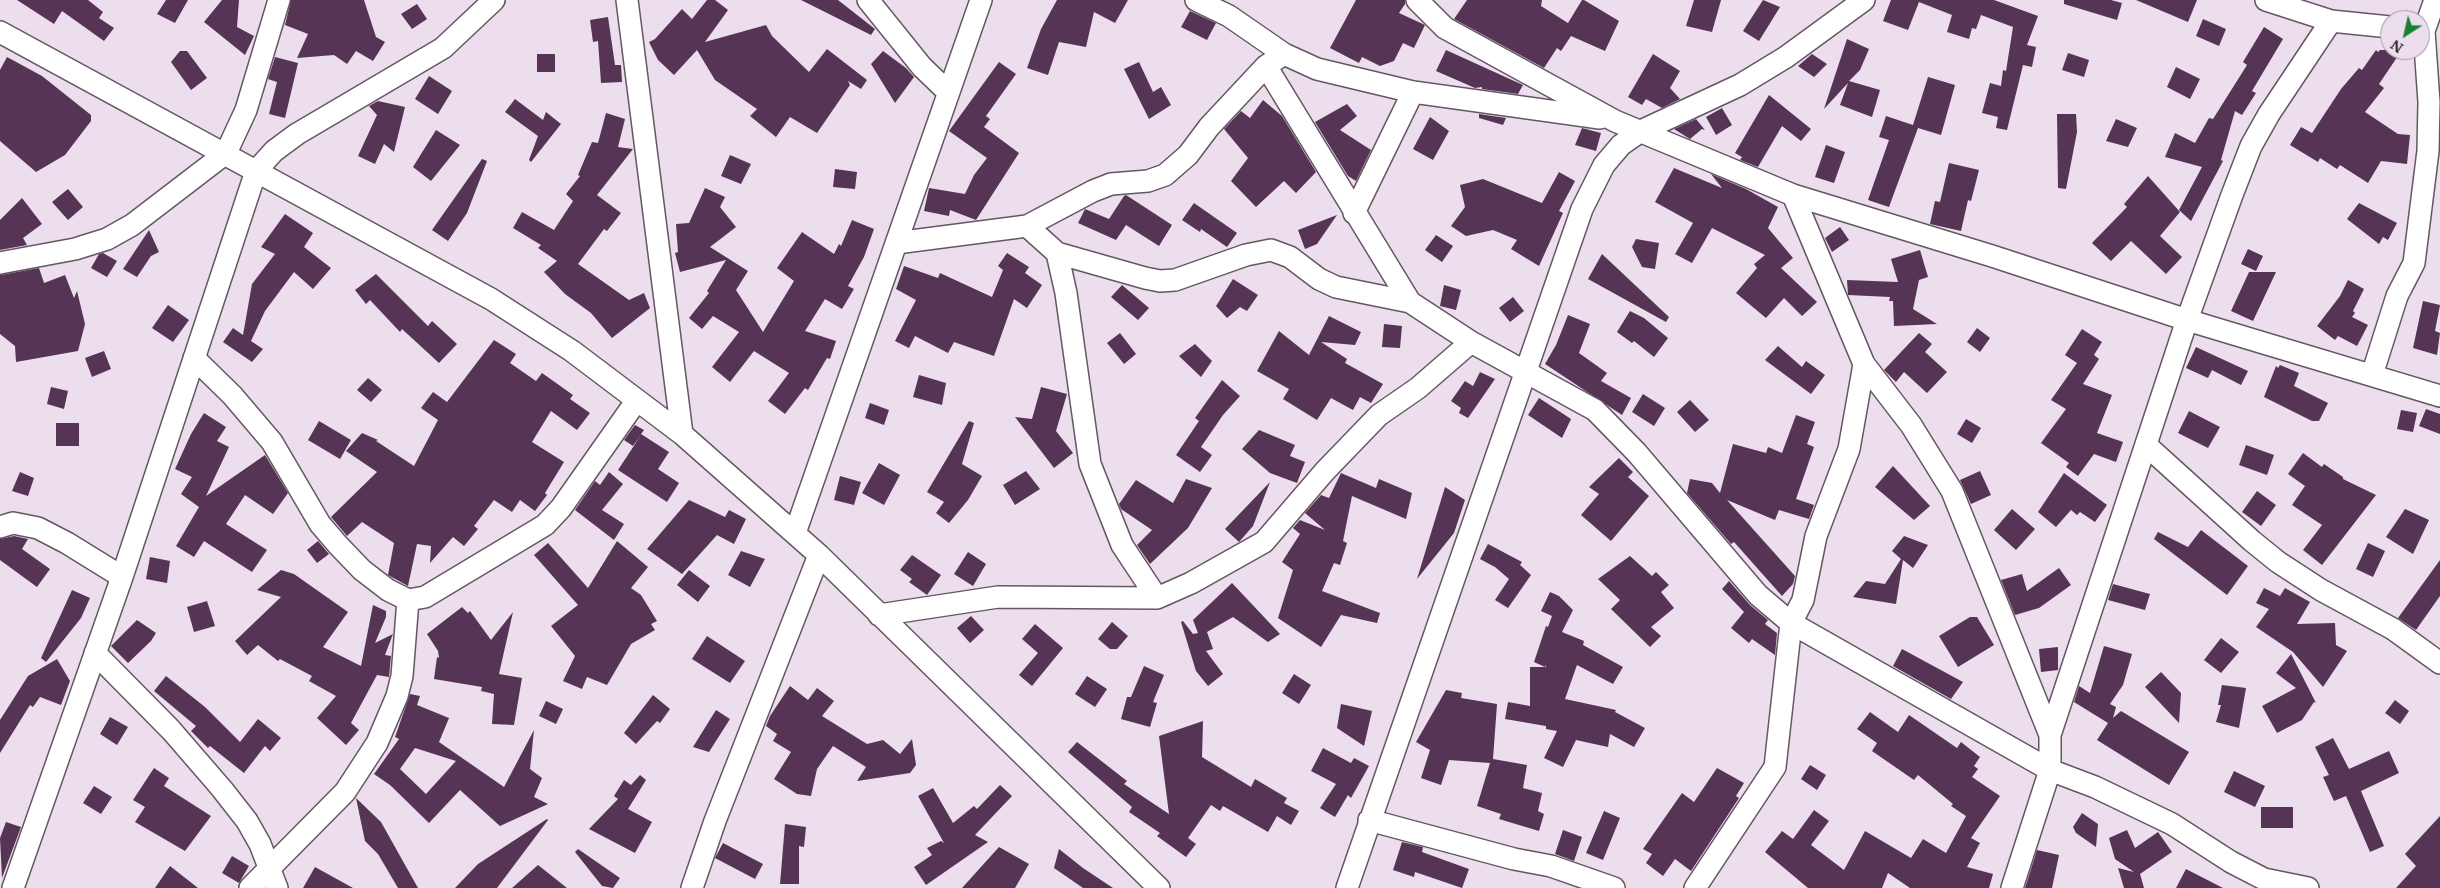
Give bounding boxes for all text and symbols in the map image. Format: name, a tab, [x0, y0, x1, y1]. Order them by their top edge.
north arrow	[2380, 10, 2430, 60]
text: N	[2387, 36, 2407, 57]

